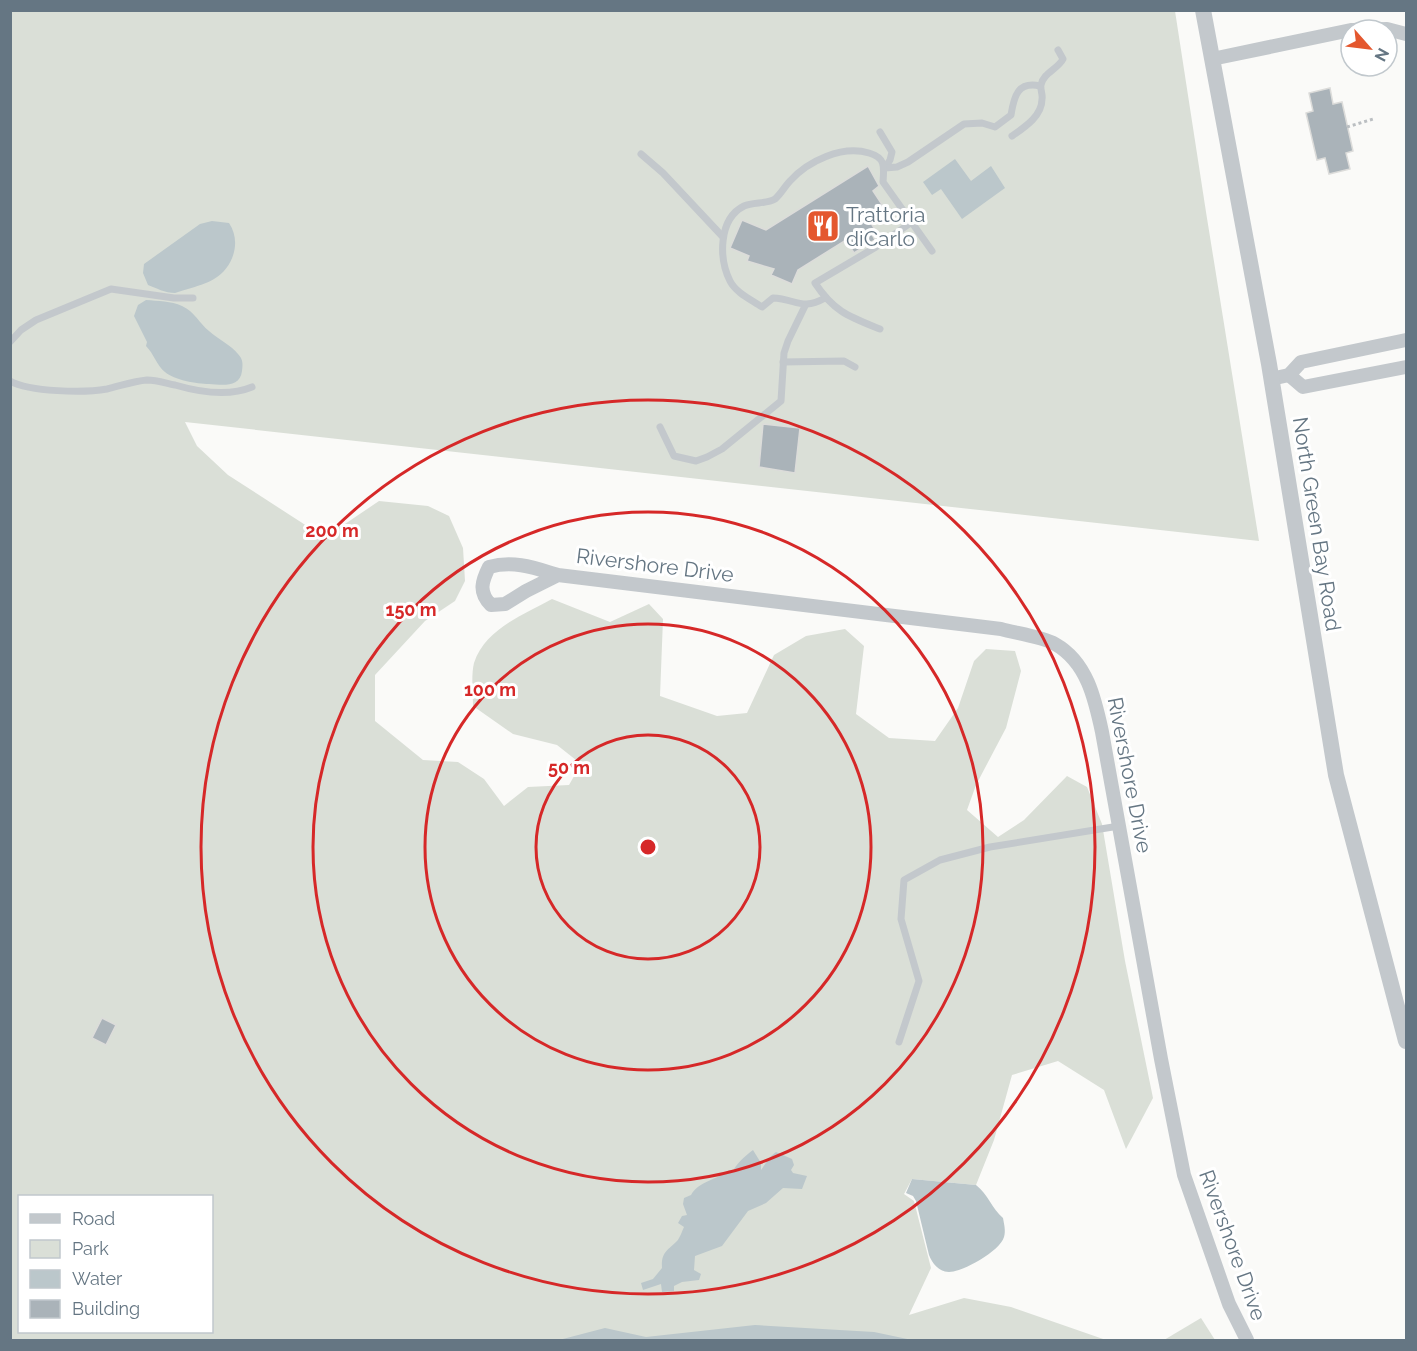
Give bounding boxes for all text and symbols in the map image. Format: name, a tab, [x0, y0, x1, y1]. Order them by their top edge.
north arrow	[1339, 18, 1399, 78]
text: N	[1371, 45, 1393, 65]
place label: Trattoria diCarlo	[846, 202, 925, 251]
restaurant icon: Trattoria diCarlo	[805, 208, 841, 244]
street label: North Green Bay Road	[1288, 415, 1346, 633]
text: 200 m	[305, 520, 359, 541]
street label: Rivershore Drive	[575, 543, 735, 587]
text: 150 m	[386, 599, 437, 620]
text: 100 m	[464, 679, 516, 700]
street label: Rivershore Drive	[1103, 695, 1157, 855]
text: 50 m	[548, 757, 590, 778]
centre of rings	[638, 837, 658, 857]
street label: Rivershore Drive	[1194, 1166, 1272, 1324]
legend	[18, 1195, 213, 1333]
text: Road	[72, 1208, 115, 1229]
text: Park	[72, 1238, 109, 1259]
text: Water	[72, 1268, 123, 1289]
text: Building	[72, 1298, 140, 1319]

